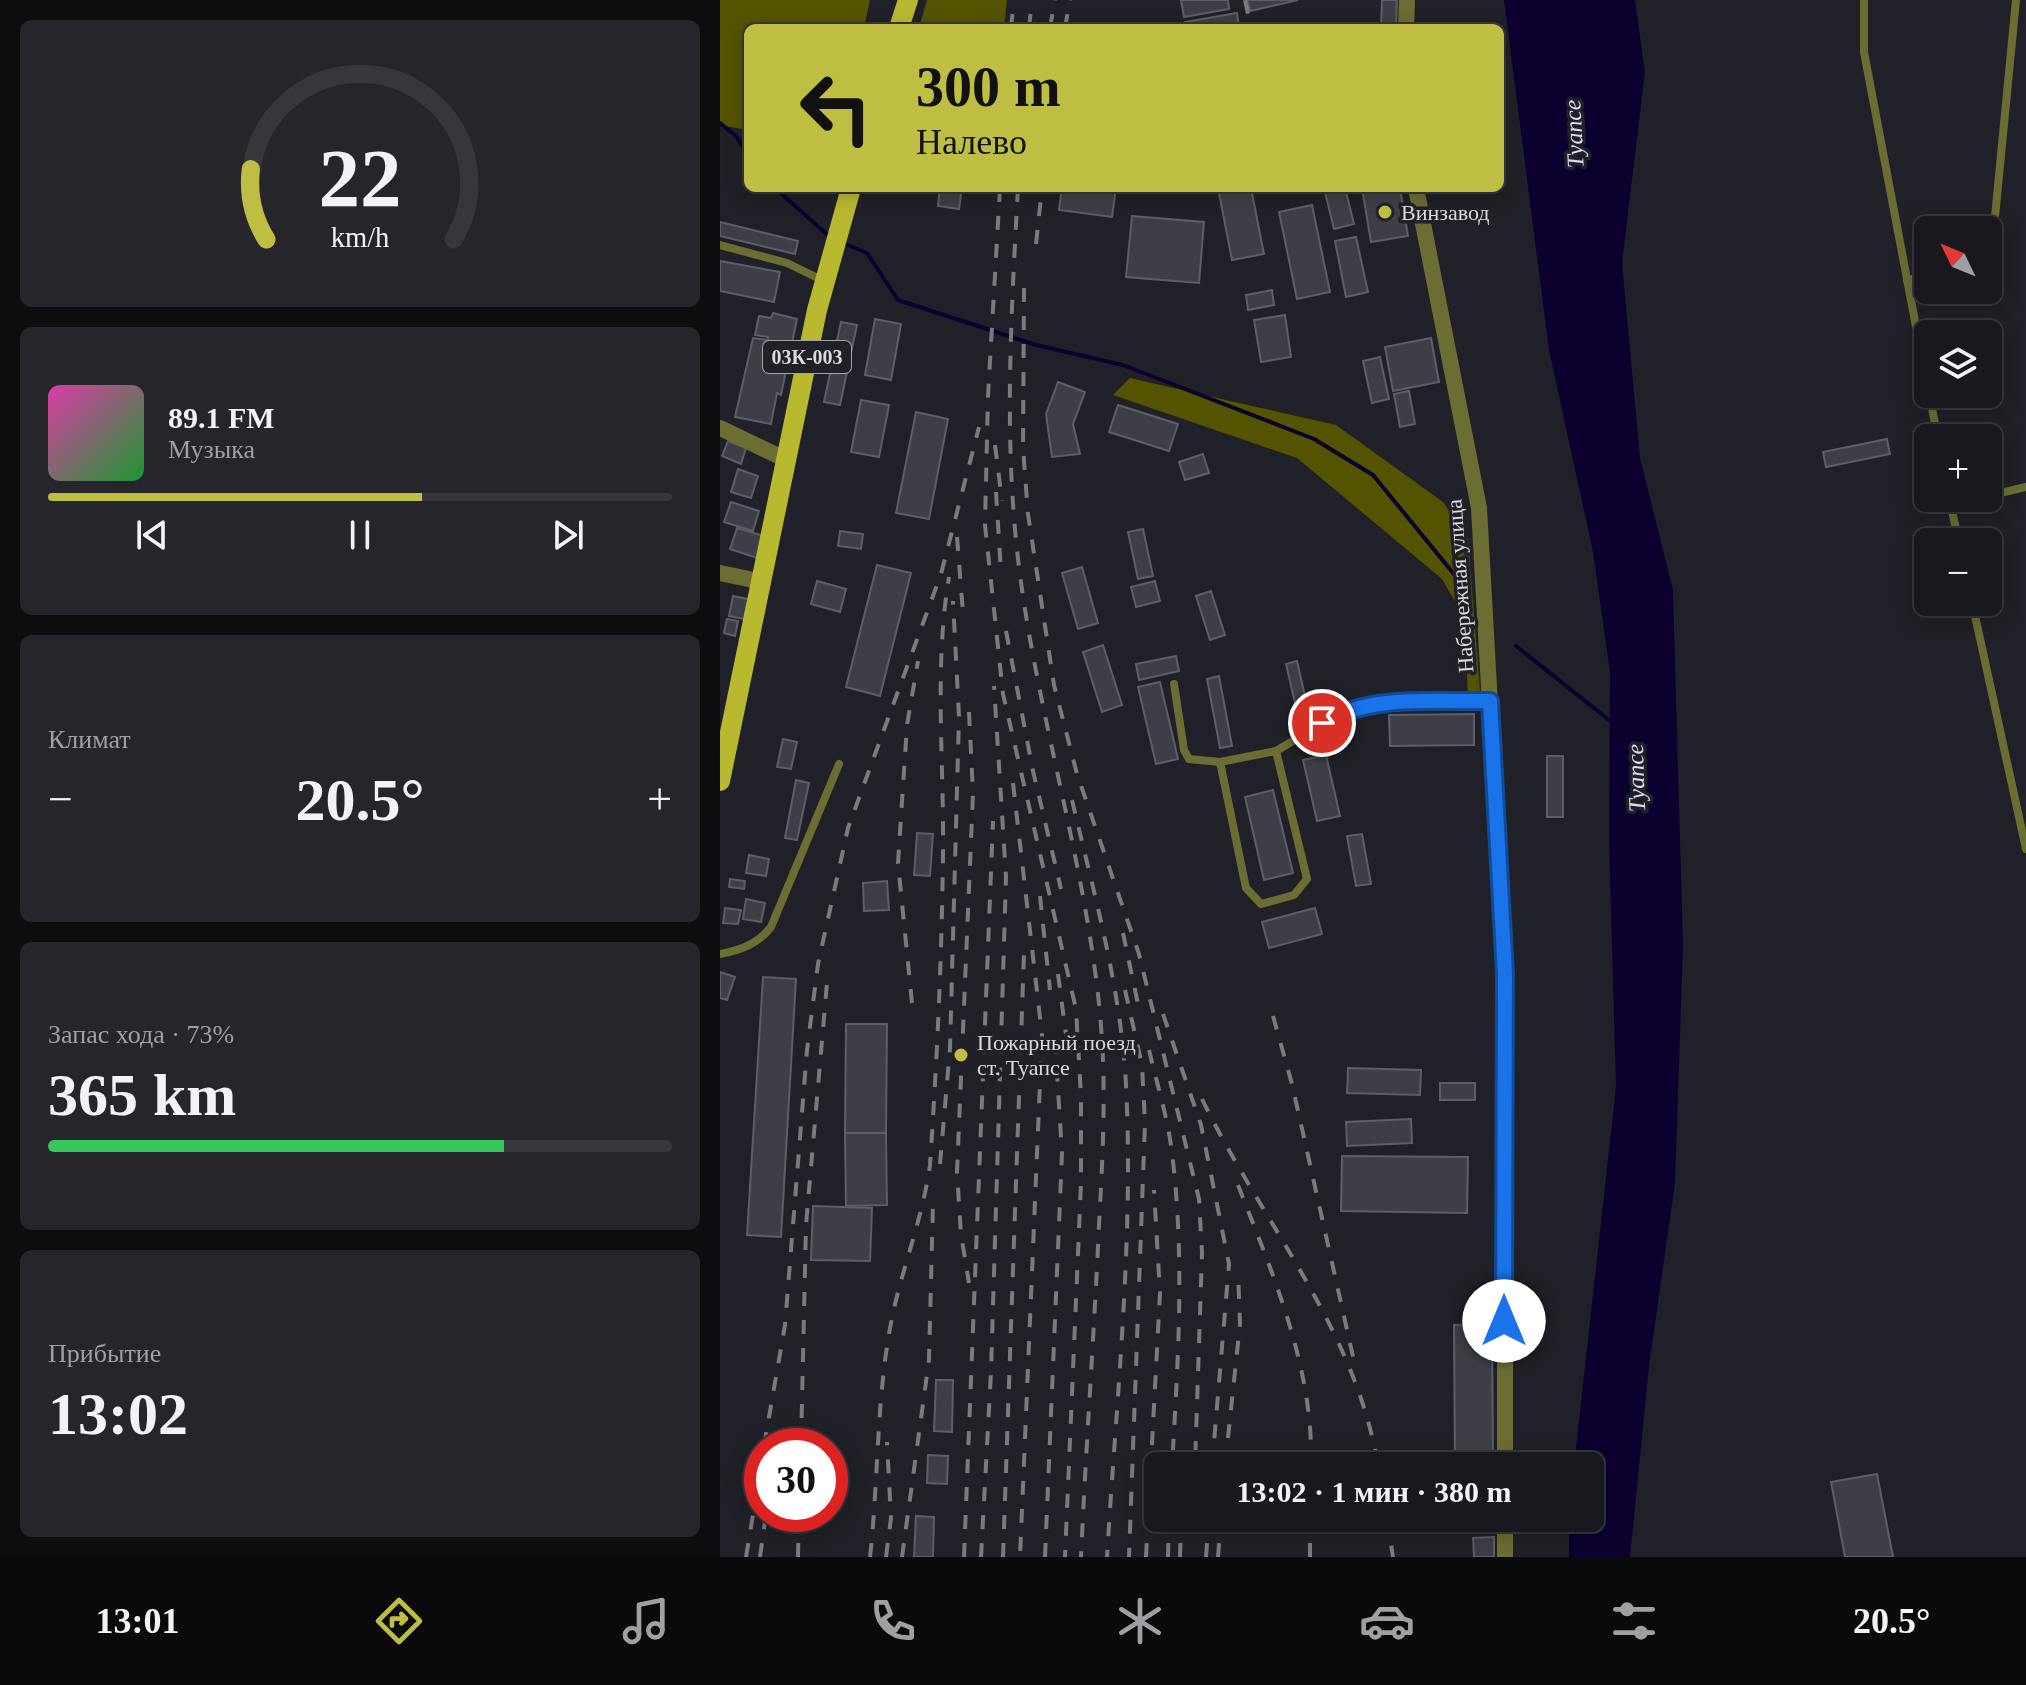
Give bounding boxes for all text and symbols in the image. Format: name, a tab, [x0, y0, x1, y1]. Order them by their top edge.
icon: left	[784, 56, 888, 160]
text: 300 m	[916, 56, 1061, 118]
water label: Туапсе	[1559, 99, 1589, 169]
text: Налево	[916, 122, 1027, 162]
text: 22	[318, 131, 402, 223]
place label: Винзавод	[1401, 200, 1489, 225]
marker: Винзавод	[1376, 203, 1394, 221]
north arrow	[1914, 216, 2002, 304]
map controls	[1914, 216, 2002, 616]
text: km/h	[331, 222, 389, 253]
button: layers	[1914, 320, 2002, 408]
road number: 03К-003	[763, 341, 851, 373]
text: 89.1 FM	[168, 401, 275, 434]
button: +	[1914, 424, 2002, 512]
text: Музыка	[168, 435, 255, 464]
street label: Набережная улица	[1441, 498, 1479, 674]
icon: previous	[130, 513, 174, 557]
icon: pause	[338, 513, 382, 557]
icon: next	[546, 513, 590, 557]
button: −	[1914, 528, 2002, 616]
pin	[1288, 689, 1356, 757]
icon: arrive	[1300, 701, 1344, 745]
text: Климат	[48, 725, 131, 754]
water label: Туапсе	[1622, 743, 1650, 813]
text: 20.5°	[296, 767, 425, 833]
text: −	[48, 775, 73, 824]
text: +	[647, 775, 672, 824]
text: Запас хода · 73%	[48, 1020, 234, 1049]
place label: Пожарный поезд ст. Туапсе	[977, 1030, 1136, 1080]
marker: Пожарный поезд ст. Туапсе	[952, 1046, 970, 1064]
text: 365 km	[48, 1062, 236, 1128]
position arrow	[1462, 1279, 1546, 1363]
text: Прибытие	[48, 1339, 161, 1368]
text: 13:02	[48, 1381, 188, 1447]
speed limit sign: 30	[744, 1428, 848, 1532]
text: 13:02 · 1 мин · 380 m	[1237, 1475, 1512, 1508]
icon: directions	[371, 1593, 427, 1649]
icon: music	[618, 1593, 674, 1649]
icon: phone	[865, 1593, 921, 1649]
icon: climate	[1112, 1593, 1168, 1649]
icon: car	[1359, 1593, 1415, 1649]
icon: filters	[1606, 1593, 1662, 1649]
text: 13:01	[96, 1601, 180, 1641]
text: 20.5°	[1853, 1601, 1930, 1641]

